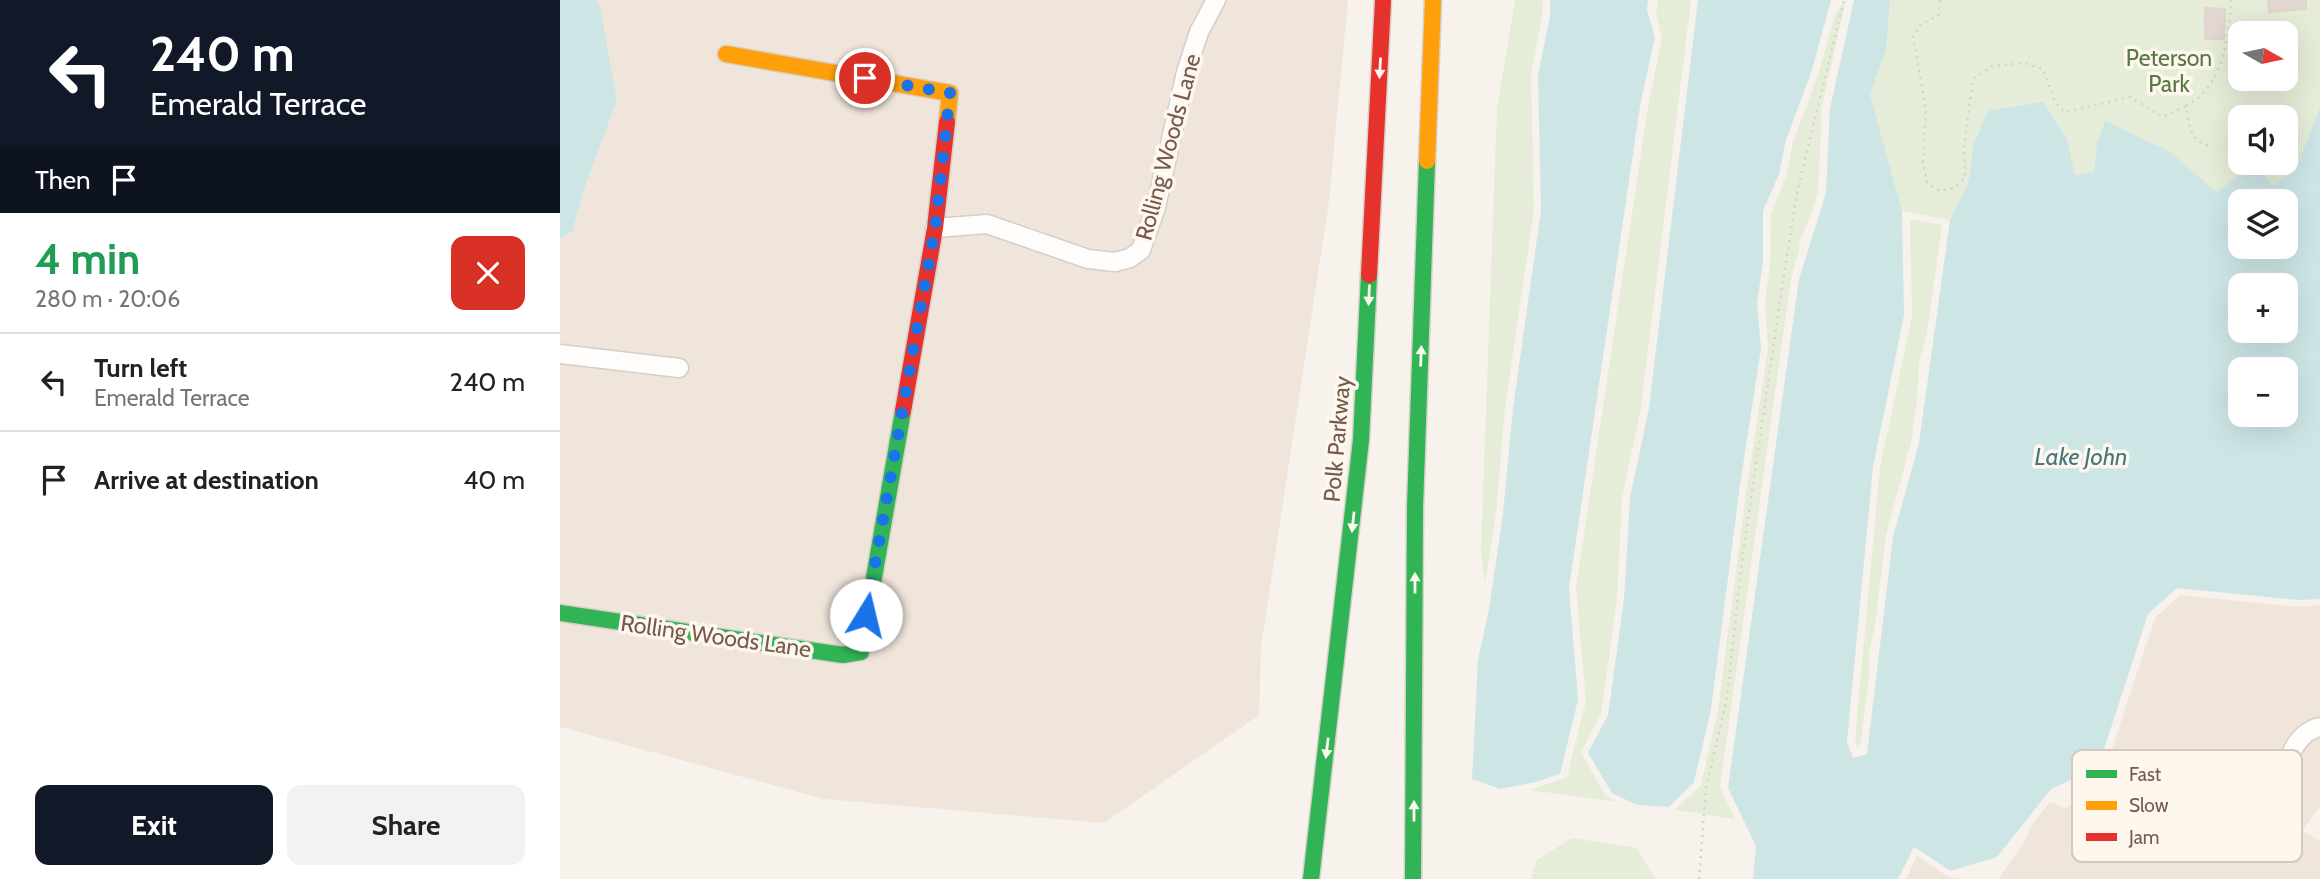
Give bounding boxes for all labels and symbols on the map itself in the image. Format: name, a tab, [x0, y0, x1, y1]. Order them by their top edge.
north arrow	[2228, 21, 2298, 91]
park label: Peterson Park	[2126, 44, 2212, 98]
pin	[835, 48, 895, 108]
street label: Rolling Woods Lane	[1130, 50, 1206, 243]
one-way arrow	[1374, 57, 1385, 79]
one-way arrow	[1363, 285, 1374, 307]
one-way arrow	[1415, 345, 1426, 367]
street label: Polk Parkway	[1318, 374, 1356, 503]
water label: Lake John	[2035, 442, 2127, 471]
one-way arrow	[1347, 511, 1358, 533]
one-way arrow	[1409, 572, 1421, 594]
position arrow	[829, 578, 903, 652]
street label: Rolling Woods Lane	[619, 609, 813, 663]
one-way arrow	[1321, 737, 1332, 759]
legend	[2072, 750, 2302, 862]
text: Fast	[2129, 763, 2162, 786]
text: Slow	[2129, 794, 2169, 817]
one-way arrow	[1408, 800, 1420, 822]
text: Jam	[2128, 826, 2159, 849]

